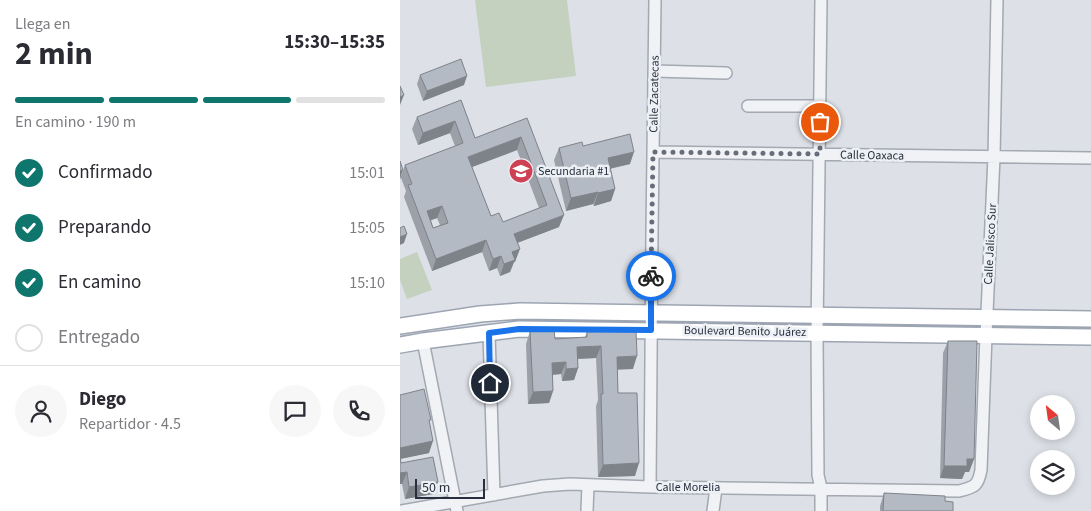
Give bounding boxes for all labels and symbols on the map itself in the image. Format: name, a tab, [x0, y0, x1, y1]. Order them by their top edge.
street label: Calle Zacatecas	[645, 55, 664, 133]
pin	[799, 101, 841, 143]
street label: Calle Oaxaca	[840, 146, 904, 165]
school or university icon: Secundaria #1	[508, 158, 534, 184]
place label: Secundaria #1	[538, 163, 609, 180]
street label: Calle Jalisco Sur	[980, 202, 1001, 285]
courier	[626, 251, 676, 301]
street label: Boulevard Benito Juárez	[684, 322, 806, 341]
pin	[469, 362, 511, 404]
north arrow	[1030, 395, 1075, 440]
scale bar	[415, 476, 485, 499]
street label: Calle Morelia	[656, 479, 720, 496]

